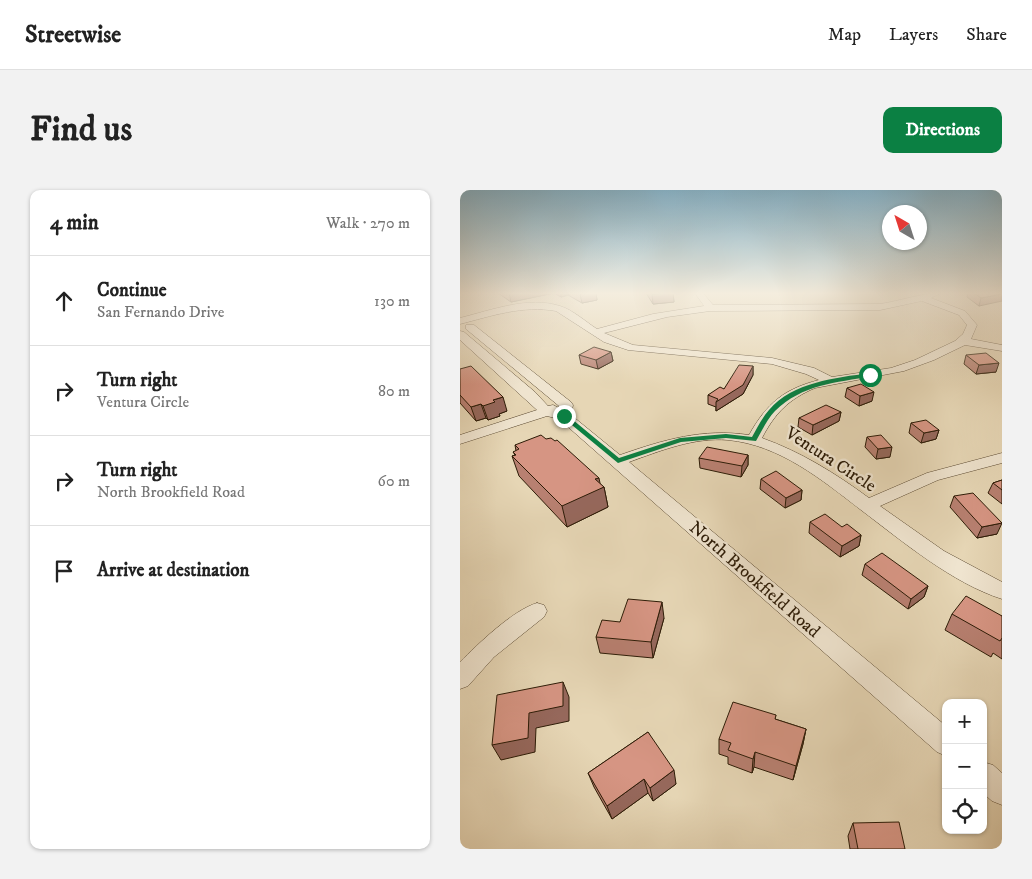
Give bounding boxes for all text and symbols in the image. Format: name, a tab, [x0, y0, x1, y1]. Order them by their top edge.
text: Streetwise	[25, 20, 121, 50]
text: Map	[828, 24, 861, 46]
text: Layers	[889, 24, 938, 46]
text: Share	[966, 24, 1007, 46]
button: Directions	[883, 107, 1002, 153]
text: Find us	[30, 108, 132, 152]
north arrow	[882, 205, 927, 250]
text: 4 min	[50, 210, 99, 236]
text: Walk · 270 m	[326, 213, 410, 233]
text: Continue	[97, 279, 167, 302]
icon: ahead	[50, 287, 78, 315]
text: 130 m	[374, 291, 410, 311]
text: San Fernando Drive	[97, 302, 224, 322]
route start	[859, 364, 882, 387]
text: Turn right	[97, 369, 177, 392]
icon: right	[50, 377, 78, 405]
text: 80 m	[378, 381, 410, 401]
text: Ventura Circle	[97, 392, 189, 412]
route end	[553, 405, 576, 428]
street label: Ventura Circle	[780, 422, 880, 497]
text: Turn right	[97, 459, 177, 482]
icon: right	[50, 467, 78, 495]
text: 60 m	[378, 471, 410, 491]
text: North Brookfield Road	[97, 482, 245, 502]
street label: North Brookfield Road	[684, 517, 824, 643]
icon: arrive	[50, 557, 78, 585]
text: Arrive at destination	[97, 559, 249, 582]
map controls	[942, 699, 987, 834]
button: +	[942, 699, 987, 744]
button: −	[942, 744, 987, 789]
button: locate	[942, 789, 987, 834]

